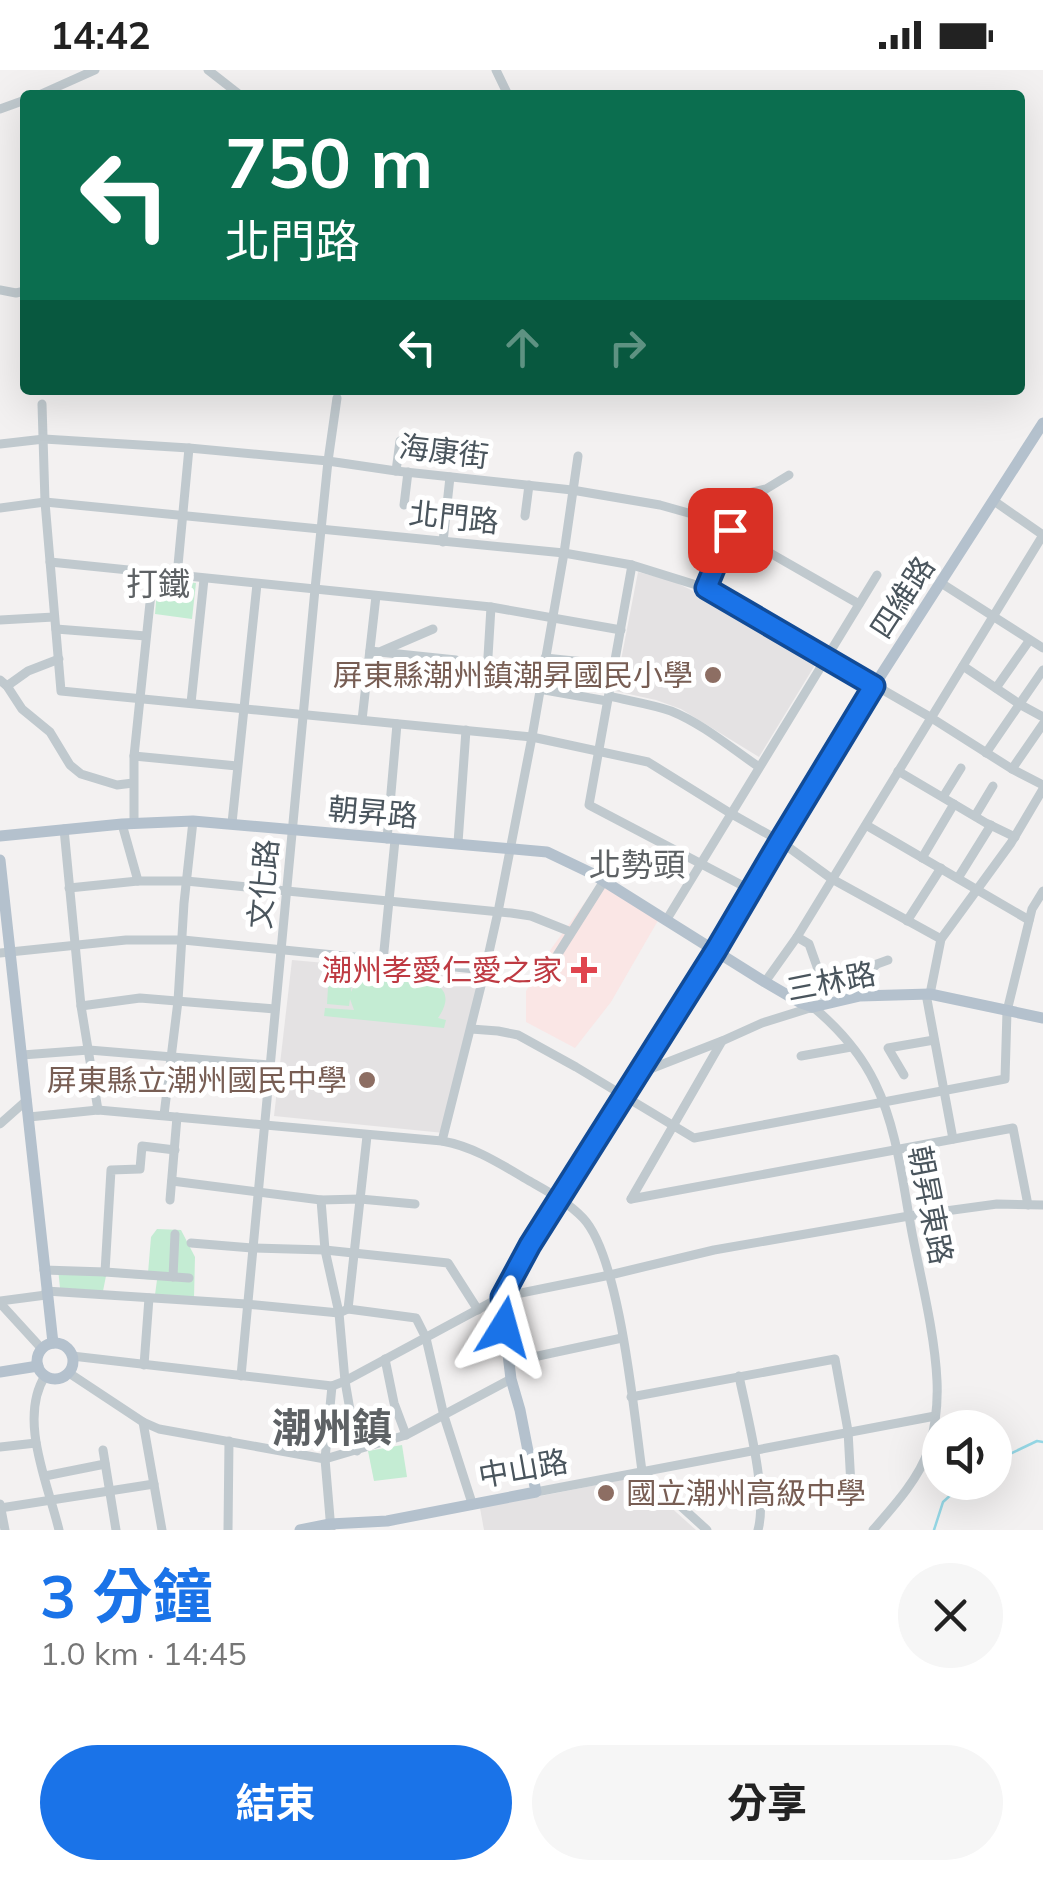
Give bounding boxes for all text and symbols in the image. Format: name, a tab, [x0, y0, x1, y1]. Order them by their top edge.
text: 14:42	[50, 11, 151, 59]
text: 750 m	[225, 118, 433, 206]
icon: left	[60, 130, 190, 260]
text: 北門路	[225, 212, 360, 268]
icon: left	[390, 320, 445, 375]
icon: ahead	[495, 320, 550, 375]
icon: right	[600, 320, 655, 375]
street label: 海康街	[397, 427, 491, 475]
pin	[688, 488, 773, 573]
street label: 北門路	[407, 493, 501, 541]
icon: arrive	[703, 503, 758, 558]
street label: 四維路	[862, 549, 942, 645]
district label: 打鐵	[126, 563, 190, 603]
place label: 屏東縣潮州鎮潮昇國民小學	[333, 656, 693, 694]
marker: 屏東縣潮州鎮潮昇國民小學	[702, 664, 724, 686]
street label: 朝昇路	[327, 789, 419, 835]
street label: 文化路	[240, 838, 286, 930]
district label: 北勢頭	[589, 844, 685, 884]
place label: 潮州孝愛仁愛之家	[322, 951, 562, 989]
street label: 三林路	[783, 954, 879, 1008]
marker: 潮州孝愛仁愛之家	[571, 957, 597, 983]
place label: 屏東縣立潮州國民中學	[47, 1061, 347, 1099]
marker: 屏東縣立潮州國民中學	[356, 1069, 378, 1091]
street label: 朝昇東路	[901, 1142, 961, 1268]
position arrow	[452, 1275, 556, 1379]
district label: 潮州鎮	[272, 1402, 392, 1452]
map controls	[922, 1410, 1012, 1500]
button: sound	[922, 1410, 1012, 1500]
street label: 中山路	[475, 1441, 571, 1495]
place label: 國立潮州高級中學	[626, 1474, 866, 1512]
marker: 國立潮州高級中學	[595, 1482, 617, 1504]
text: 3 分鐘	[40, 1558, 212, 1633]
button: close	[898, 1563, 1003, 1668]
text: 1.0 km · 14:45	[40, 1633, 247, 1673]
button: 結束	[40, 1745, 512, 1860]
button: 分享	[532, 1745, 1003, 1860]

